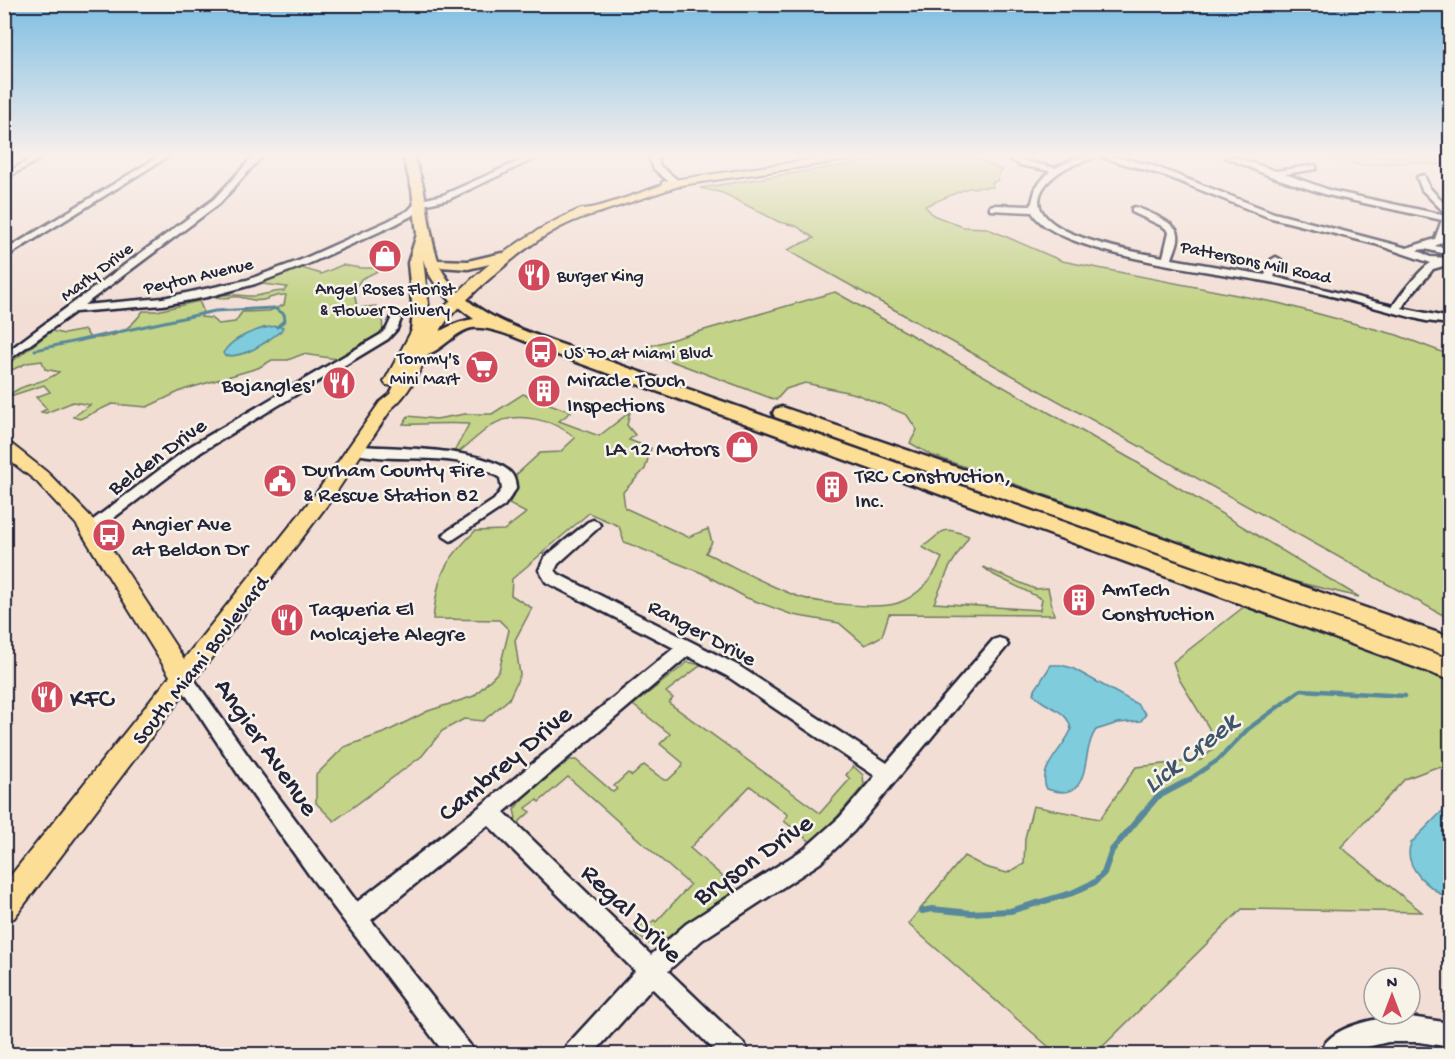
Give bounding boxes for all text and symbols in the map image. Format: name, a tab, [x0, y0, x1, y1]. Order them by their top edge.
street label: Pattersons Mill Road	[1177, 237, 1334, 290]
shop icon: Angel Roses Florist & Flower Delivery	[367, 238, 403, 274]
street label: Marly Drive	[57, 239, 138, 307]
street label: Peyton Avenue	[141, 254, 256, 300]
restaurant icon: Burger King	[516, 257, 552, 293]
place label: Burger King	[556, 267, 644, 288]
place label: Angel Roses Florist & Flower Delivery	[315, 280, 456, 322]
bus stop icon: US 70 at Miami Blvd	[523, 334, 559, 370]
place label: US 70 at Miami Blvd	[564, 344, 713, 365]
place label: Tommy's Mini Mart	[390, 349, 461, 391]
supermarket icon: Tommy's Mini Mart	[464, 349, 500, 385]
restaurant icon: Bojangles'	[321, 365, 357, 401]
place label: Miracle Touch Inspections	[567, 369, 686, 420]
building icon: Miracle Touch Inspections	[526, 373, 562, 409]
place label: Bojangles'	[221, 374, 316, 400]
street label: Belden Drive	[103, 413, 213, 503]
shop icon: LA 12 Motors	[724, 429, 760, 465]
place label: LA 12 Motors	[605, 438, 720, 464]
place label: Durham County Fire & Rescue Station 82	[301, 459, 485, 510]
public building icon: Durham County Fire & Rescue Station 82	[262, 463, 298, 499]
place label: TRC Construction, Inc.	[853, 465, 1011, 516]
building icon: TRC Construction, Inc.	[814, 469, 850, 505]
place label: Angier Ave at Beldon Dr	[132, 513, 250, 564]
bus stop icon: Angier Ave at Beldon Dr	[91, 517, 127, 553]
street label: South Miami Boulevard	[128, 570, 278, 751]
place label: AmTech Construction	[1102, 578, 1215, 629]
building icon: AmTech Construction	[1061, 582, 1097, 618]
street label: Ranger Drive	[642, 595, 760, 674]
place label: Taqueria El Molcajete Alegre	[308, 598, 466, 649]
restaurant icon: Taqueria El Molcajete Alegre	[269, 602, 305, 638]
street label: Angier Avenue	[205, 673, 325, 824]
restaurant icon: KFC	[29, 679, 65, 715]
place label: KFC	[70, 685, 116, 717]
street label: Cambrey Drive	[433, 699, 581, 830]
water label: Lick Creek	[1138, 706, 1248, 802]
street label: Bryson Drive	[687, 808, 821, 915]
street label: Regal Drive	[572, 858, 689, 972]
north arrow	[1362, 966, 1422, 1026]
text: N	[1387, 975, 1398, 994]

